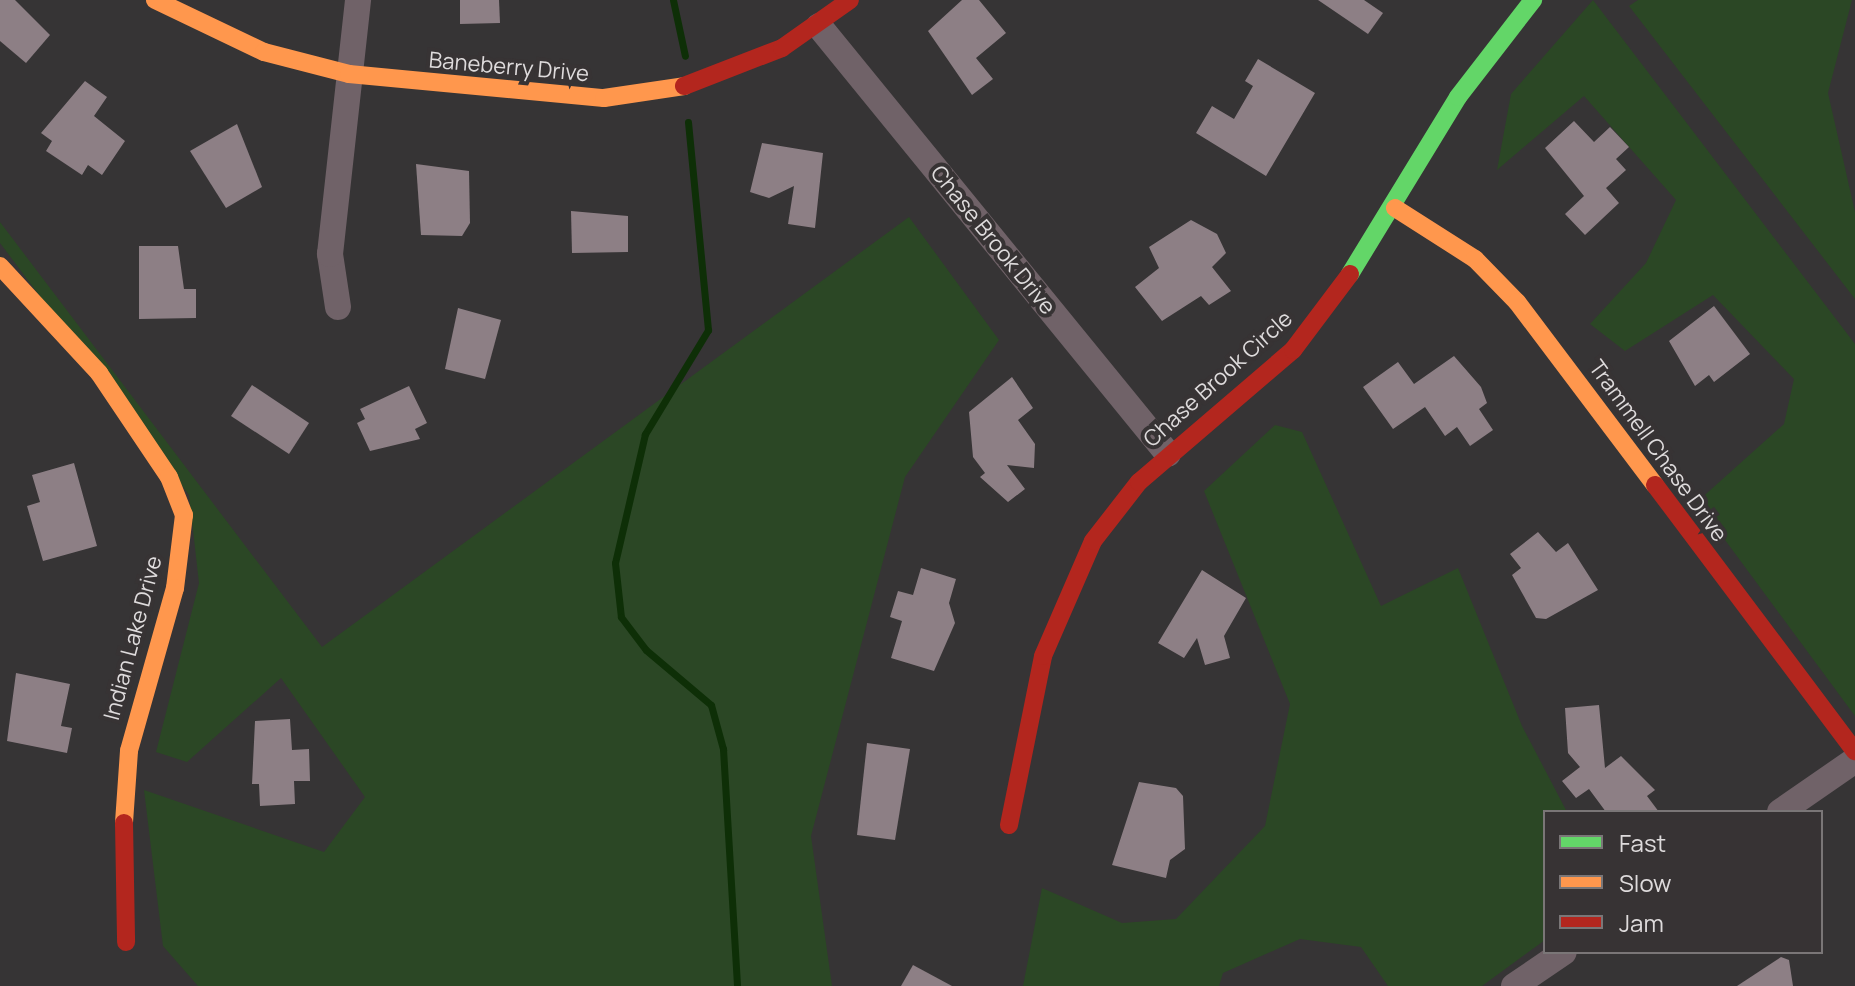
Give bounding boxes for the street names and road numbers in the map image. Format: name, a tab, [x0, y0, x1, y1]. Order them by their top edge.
street label: Baneberry Drive	[428, 47, 590, 87]
street label: Chase Brook Drive	[925, 160, 1061, 320]
street label: Chase Brook Circle	[1138, 305, 1298, 453]
street label: Trammell Chase Drive	[1583, 355, 1733, 547]
street label: Indian Lake Drive	[98, 553, 168, 723]

